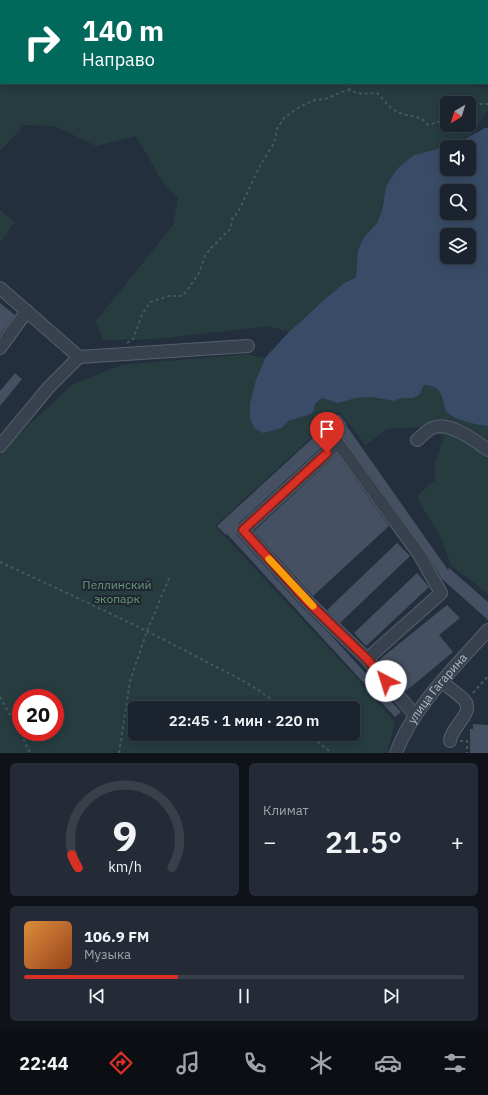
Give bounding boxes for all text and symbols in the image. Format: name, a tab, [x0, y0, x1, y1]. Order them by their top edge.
text: 140 m	[82, 12, 164, 49]
icon: right	[16, 16, 68, 68]
text: Направо	[82, 48, 155, 71]
north arrow	[440, 96, 476, 132]
map controls	[440, 96, 476, 264]
button: sound	[440, 140, 476, 176]
button: search	[440, 184, 476, 220]
button: layers	[440, 228, 476, 264]
pin	[310, 412, 344, 453]
icon: arrive	[316, 418, 338, 440]
park label: Пеллинский экопарк	[82, 577, 152, 606]
street label: улица Гагарина	[404, 650, 470, 726]
position arrow	[365, 660, 407, 702]
speed limit sign: 20	[12, 689, 64, 741]
text: 22:45 · 1 мин · 220 m	[169, 711, 319, 730]
text: Климат	[263, 802, 309, 819]
text: 9	[112, 807, 137, 861]
text: 21.5°	[325, 822, 402, 861]
text: −	[263, 827, 276, 856]
text: +	[451, 827, 464, 856]
text: km/h	[108, 856, 141, 875]
text: 106.9 FM	[84, 927, 149, 946]
text: Музыка	[84, 946, 131, 963]
icon: previous	[86, 985, 108, 1007]
icon: pause	[233, 985, 255, 1007]
icon: next	[380, 985, 402, 1007]
icon: directions	[107, 1049, 135, 1077]
icon: music	[174, 1049, 202, 1077]
icon: phone	[241, 1049, 269, 1077]
icon: climate	[307, 1049, 335, 1077]
icon: car	[374, 1049, 402, 1077]
icon: filters	[441, 1049, 469, 1077]
text: 22:44	[19, 1052, 68, 1075]

